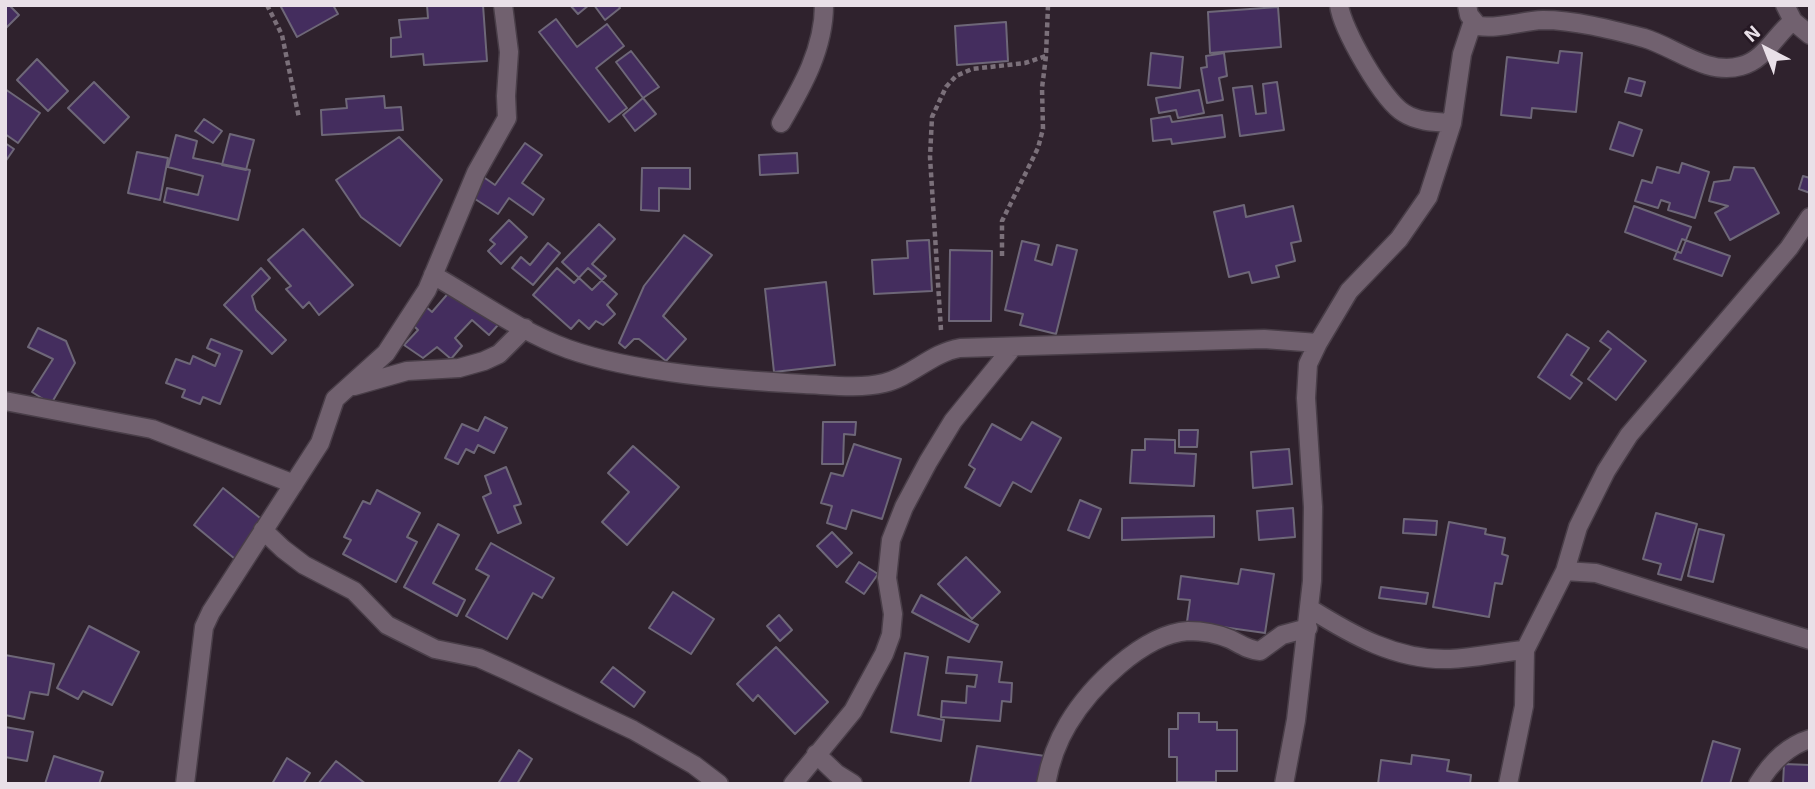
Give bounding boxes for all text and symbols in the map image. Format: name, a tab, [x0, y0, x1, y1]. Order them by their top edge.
north arrow	[1731, 14, 1801, 84]
text: N	[1739, 20, 1764, 46]

